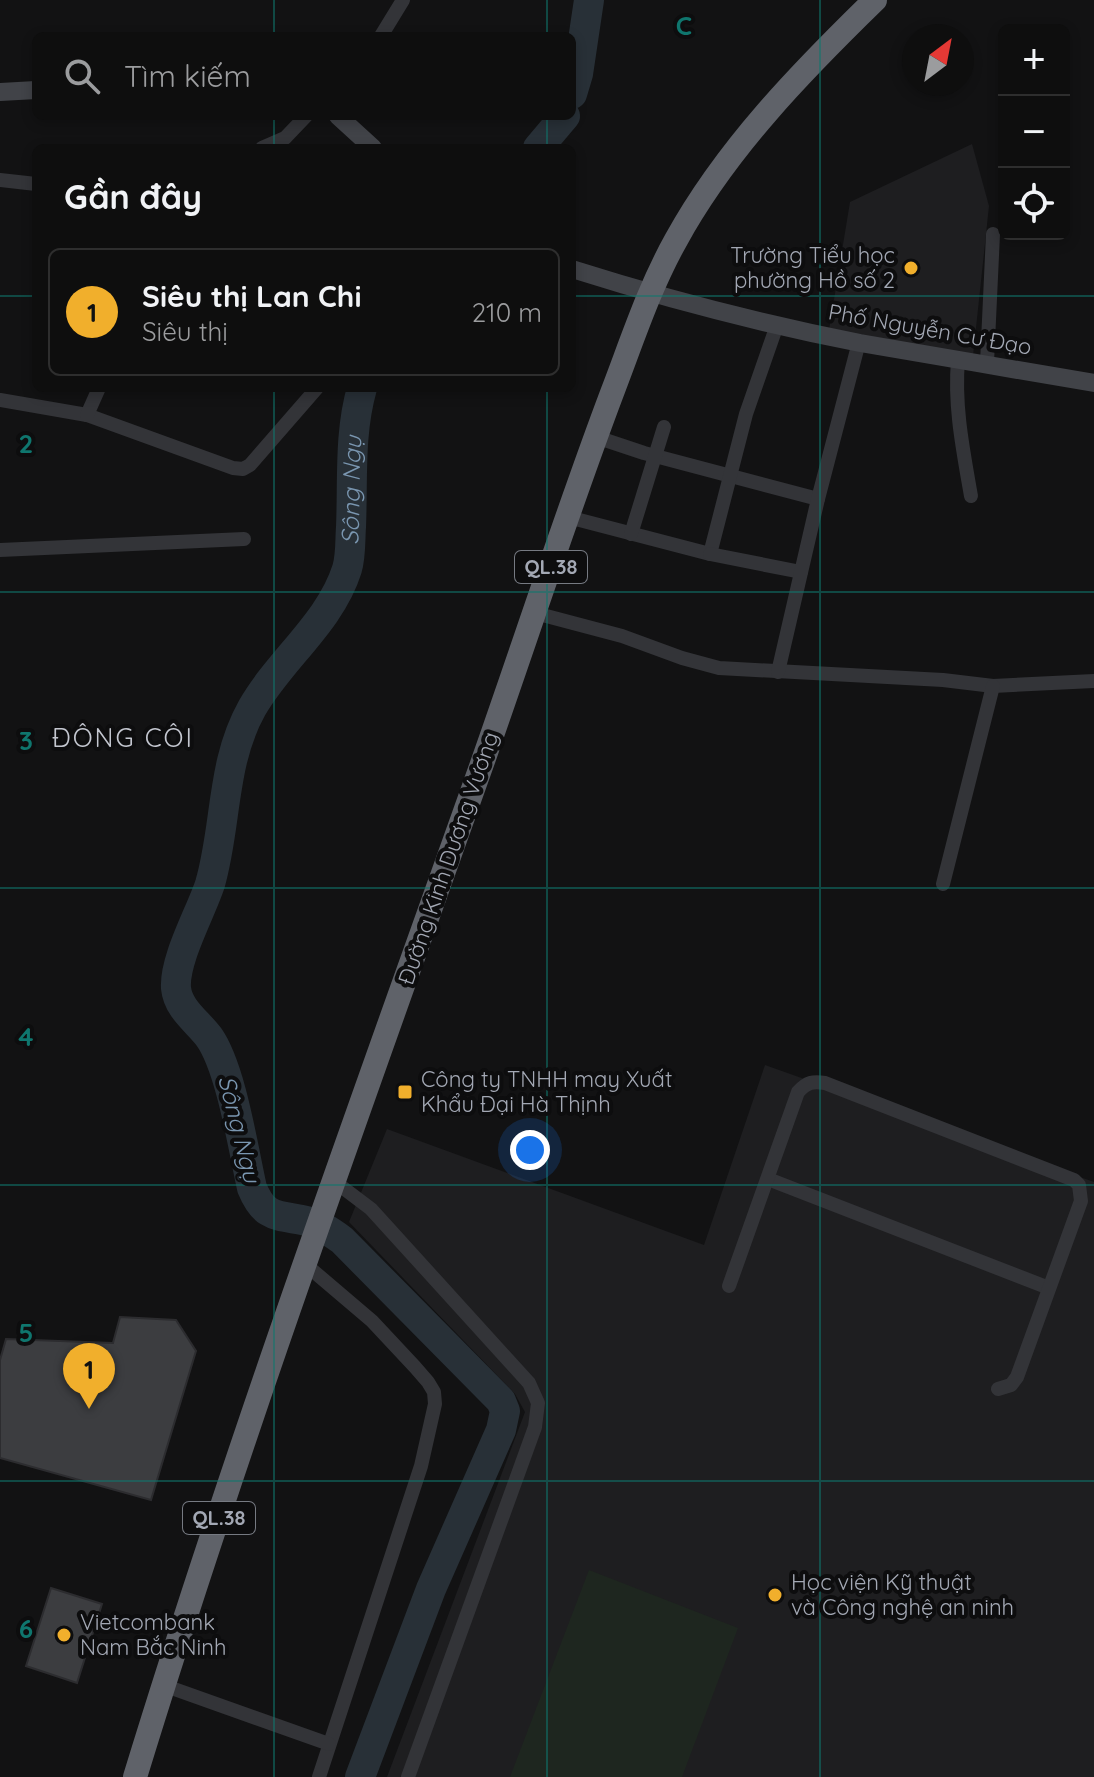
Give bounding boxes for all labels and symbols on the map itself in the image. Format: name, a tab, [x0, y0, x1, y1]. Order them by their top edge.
text: C	[676, 9, 692, 42]
north arrow	[902, 24, 974, 96]
place label: Trường Tiểu học phường Hồ số 2	[730, 241, 895, 294]
marker: Trường Tiểu học phường Hồ số 2	[902, 259, 920, 277]
street label: Phố Nguyễn Cư Đạo	[826, 297, 1034, 361]
text: 2	[19, 427, 33, 460]
water label: Sông Ngụ	[334, 433, 368, 545]
road number: QL.38	[515, 551, 587, 583]
district label: ĐÔNG CÔI	[52, 721, 194, 754]
text: 3	[19, 724, 33, 757]
street label: Đường Kinh Dương Vương	[392, 728, 504, 988]
text: 4	[18, 1020, 34, 1053]
place label: Công ty TNHH may Xuất Khẩu Đại Hà Thịnh	[421, 1065, 672, 1118]
water label: Sông Ngụ	[212, 1072, 268, 1187]
marker: Công ty TNHH may Xuất Khẩu Đại Hà Thịnh	[396, 1083, 414, 1101]
your location	[510, 1130, 550, 1170]
text: 5	[19, 1316, 33, 1349]
pin: 1	[63, 1343, 115, 1409]
road number: QL.38	[183, 1502, 255, 1534]
place label: Học viện Kỹ thuật và Công nghệ an ninh	[791, 1568, 1014, 1621]
marker: Học viện Kỹ thuật và Công nghệ an ninh	[766, 1586, 784, 1604]
place label: Vietcombank Nam Bắc Ninh	[80, 1608, 226, 1661]
text: 6	[19, 1612, 33, 1645]
marker: Vietcombank Nam Bắc Ninh	[55, 1626, 73, 1644]

